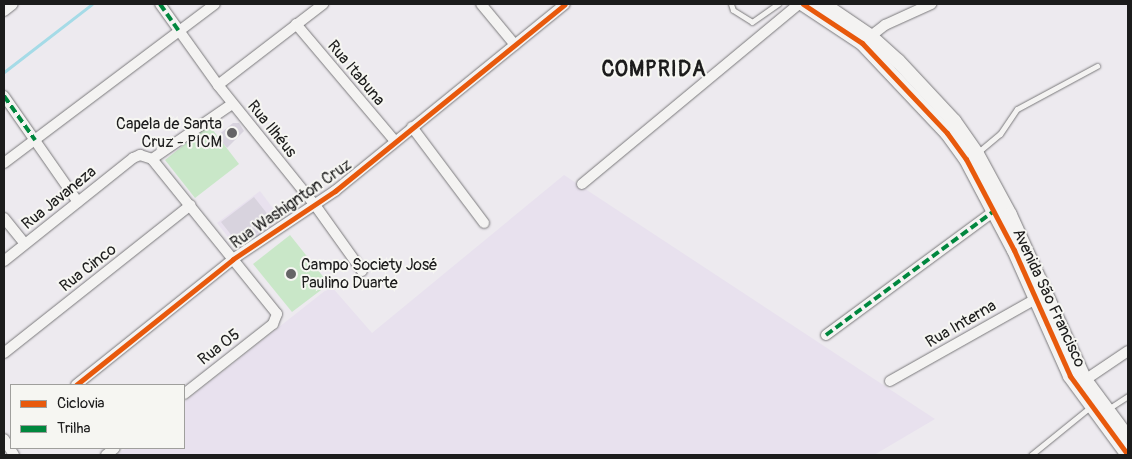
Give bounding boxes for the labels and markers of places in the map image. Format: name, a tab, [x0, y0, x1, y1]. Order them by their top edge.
place label: Capela de Santa Cruz - PICM	[116, 114, 222, 152]
marker: Capela de Santa Cruz - PICM	[226, 127, 238, 139]
place label: Campo Society José Paulino Duarte	[301, 255, 438, 293]
marker: Campo Society José Paulino Duarte	[285, 268, 297, 280]

